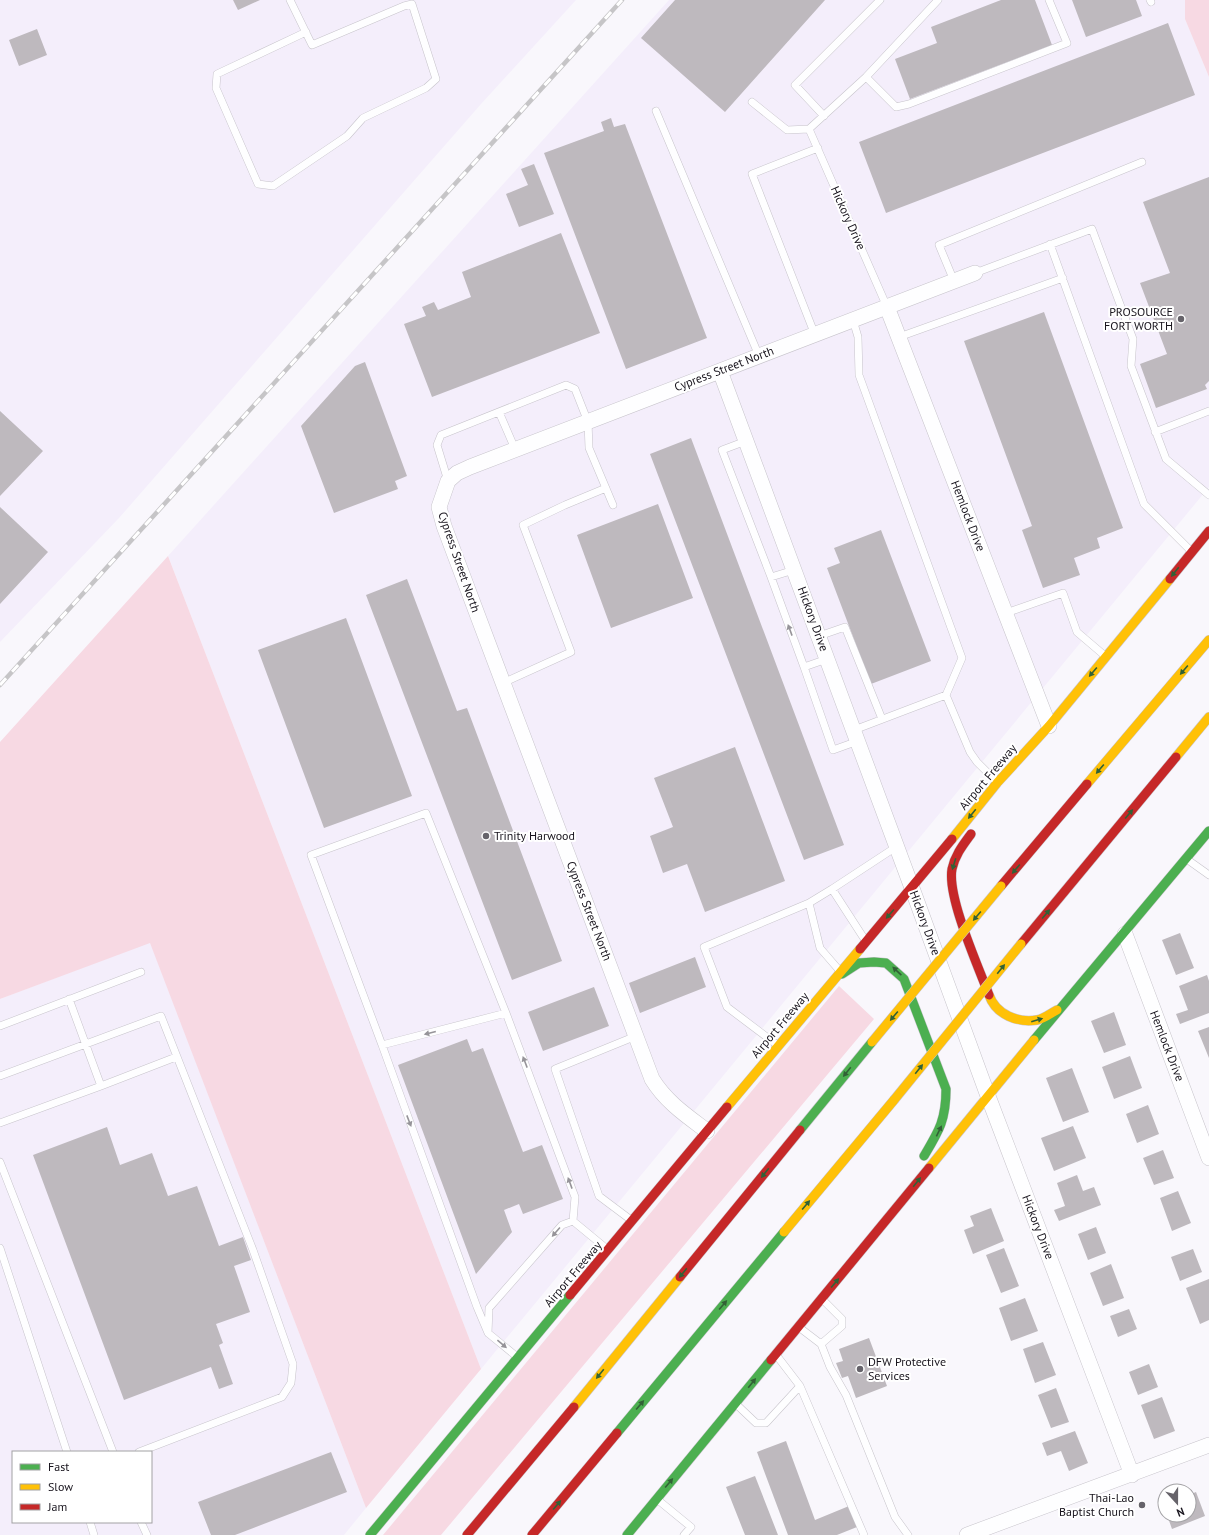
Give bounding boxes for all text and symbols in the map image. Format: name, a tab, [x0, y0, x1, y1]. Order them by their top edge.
street label: Hickory Drive	[828, 184, 869, 252]
place label: PROSOURCE FORT WORTH	[1104, 304, 1173, 333]
marker: PROSOURCE FORT WORTH	[1176, 314, 1186, 324]
street label: Cypress Street North	[672, 343, 776, 394]
street label: Hemlock Drive	[948, 478, 989, 553]
street label: Cypress Street North	[435, 510, 484, 614]
one-way arrow	[1171, 566, 1180, 577]
street label: Hickory Drive	[795, 584, 832, 653]
one-way arrow	[787, 624, 793, 636]
one-way arrow	[1179, 665, 1188, 675]
one-way arrow	[1088, 667, 1097, 678]
street label: Airport Freeway	[956, 740, 1020, 813]
one-way arrow	[1095, 764, 1104, 775]
one-way arrow	[968, 808, 977, 819]
one-way arrow	[1125, 809, 1133, 819]
place label: Trinity Harwood	[494, 828, 575, 843]
marker: Trinity Harwood	[481, 831, 491, 841]
one-way arrow	[951, 858, 957, 870]
street label: Cypress Street North	[564, 859, 615, 963]
one-way arrow	[1011, 863, 1020, 874]
street label: Hickory Drive	[907, 888, 944, 957]
one-way arrow	[885, 909, 894, 919]
one-way arrow	[1042, 909, 1051, 920]
one-way arrow	[972, 910, 981, 921]
one-way arrow	[997, 964, 1006, 974]
one-way arrow	[891, 967, 902, 976]
street label: Airport Freeway	[748, 988, 812, 1061]
street label: Hemlock Drive	[1147, 1008, 1188, 1083]
one-way arrow	[889, 1011, 898, 1021]
one-way arrow	[1031, 1017, 1043, 1023]
one-way arrow	[424, 1030, 436, 1036]
one-way arrow	[521, 1055, 527, 1067]
one-way arrow	[914, 1064, 923, 1075]
one-way arrow	[843, 1067, 852, 1078]
one-way arrow	[406, 1115, 412, 1126]
one-way arrow	[936, 1126, 942, 1137]
one-way arrow	[760, 1167, 769, 1178]
one-way arrow	[567, 1177, 573, 1189]
one-way arrow	[913, 1177, 922, 1188]
street label: Hickory Drive	[1019, 1192, 1058, 1261]
one-way arrow	[801, 1200, 810, 1211]
one-way arrow	[551, 1227, 560, 1237]
street label: Airport Freeway	[541, 1237, 605, 1310]
one-way arrow	[678, 1268, 687, 1279]
one-way arrow	[830, 1277, 839, 1288]
one-way arrow	[718, 1300, 727, 1311]
one-way arrow	[496, 1340, 507, 1349]
place label: DFW Protective Services	[868, 1354, 946, 1383]
marker: DFW Protective Services	[855, 1364, 865, 1374]
one-way arrow	[596, 1369, 605, 1380]
one-way arrow	[748, 1378, 756, 1388]
one-way arrow	[635, 1400, 644, 1411]
legend	[12, 1451, 152, 1523]
text: Fast	[48, 1459, 69, 1474]
one-way arrow	[665, 1478, 674, 1489]
text: Slow	[48, 1479, 73, 1494]
north arrow	[1157, 1483, 1197, 1523]
place label: Thai-Lao Baptist Church	[1059, 1490, 1134, 1519]
text: Jam	[47, 1499, 67, 1514]
one-way arrow	[552, 1500, 561, 1510]
marker: Thai-Lao Baptist Church	[1137, 1500, 1147, 1510]
text: N	[1175, 1505, 1186, 1520]

